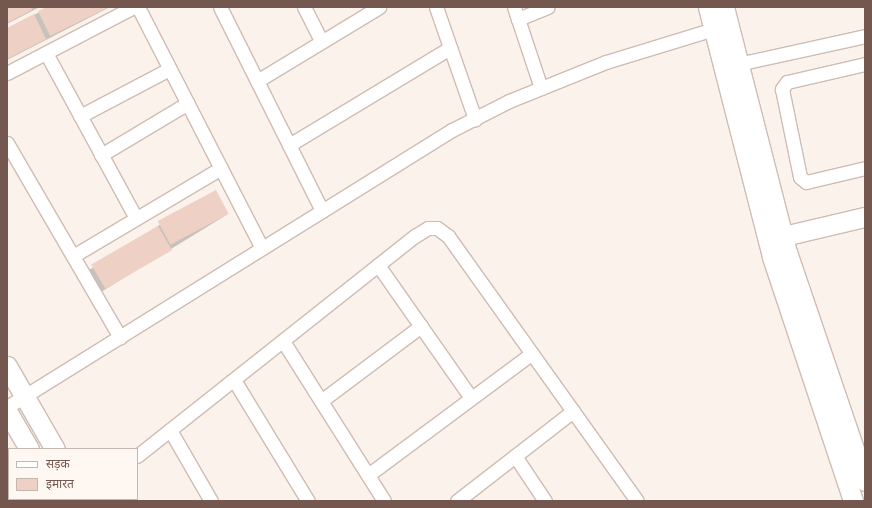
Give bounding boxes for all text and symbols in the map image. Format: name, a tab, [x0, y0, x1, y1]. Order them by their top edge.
legend	[8, 448, 138, 500]
text: सड़क	[46, 456, 70, 471]
text: इमारत	[46, 476, 74, 491]

